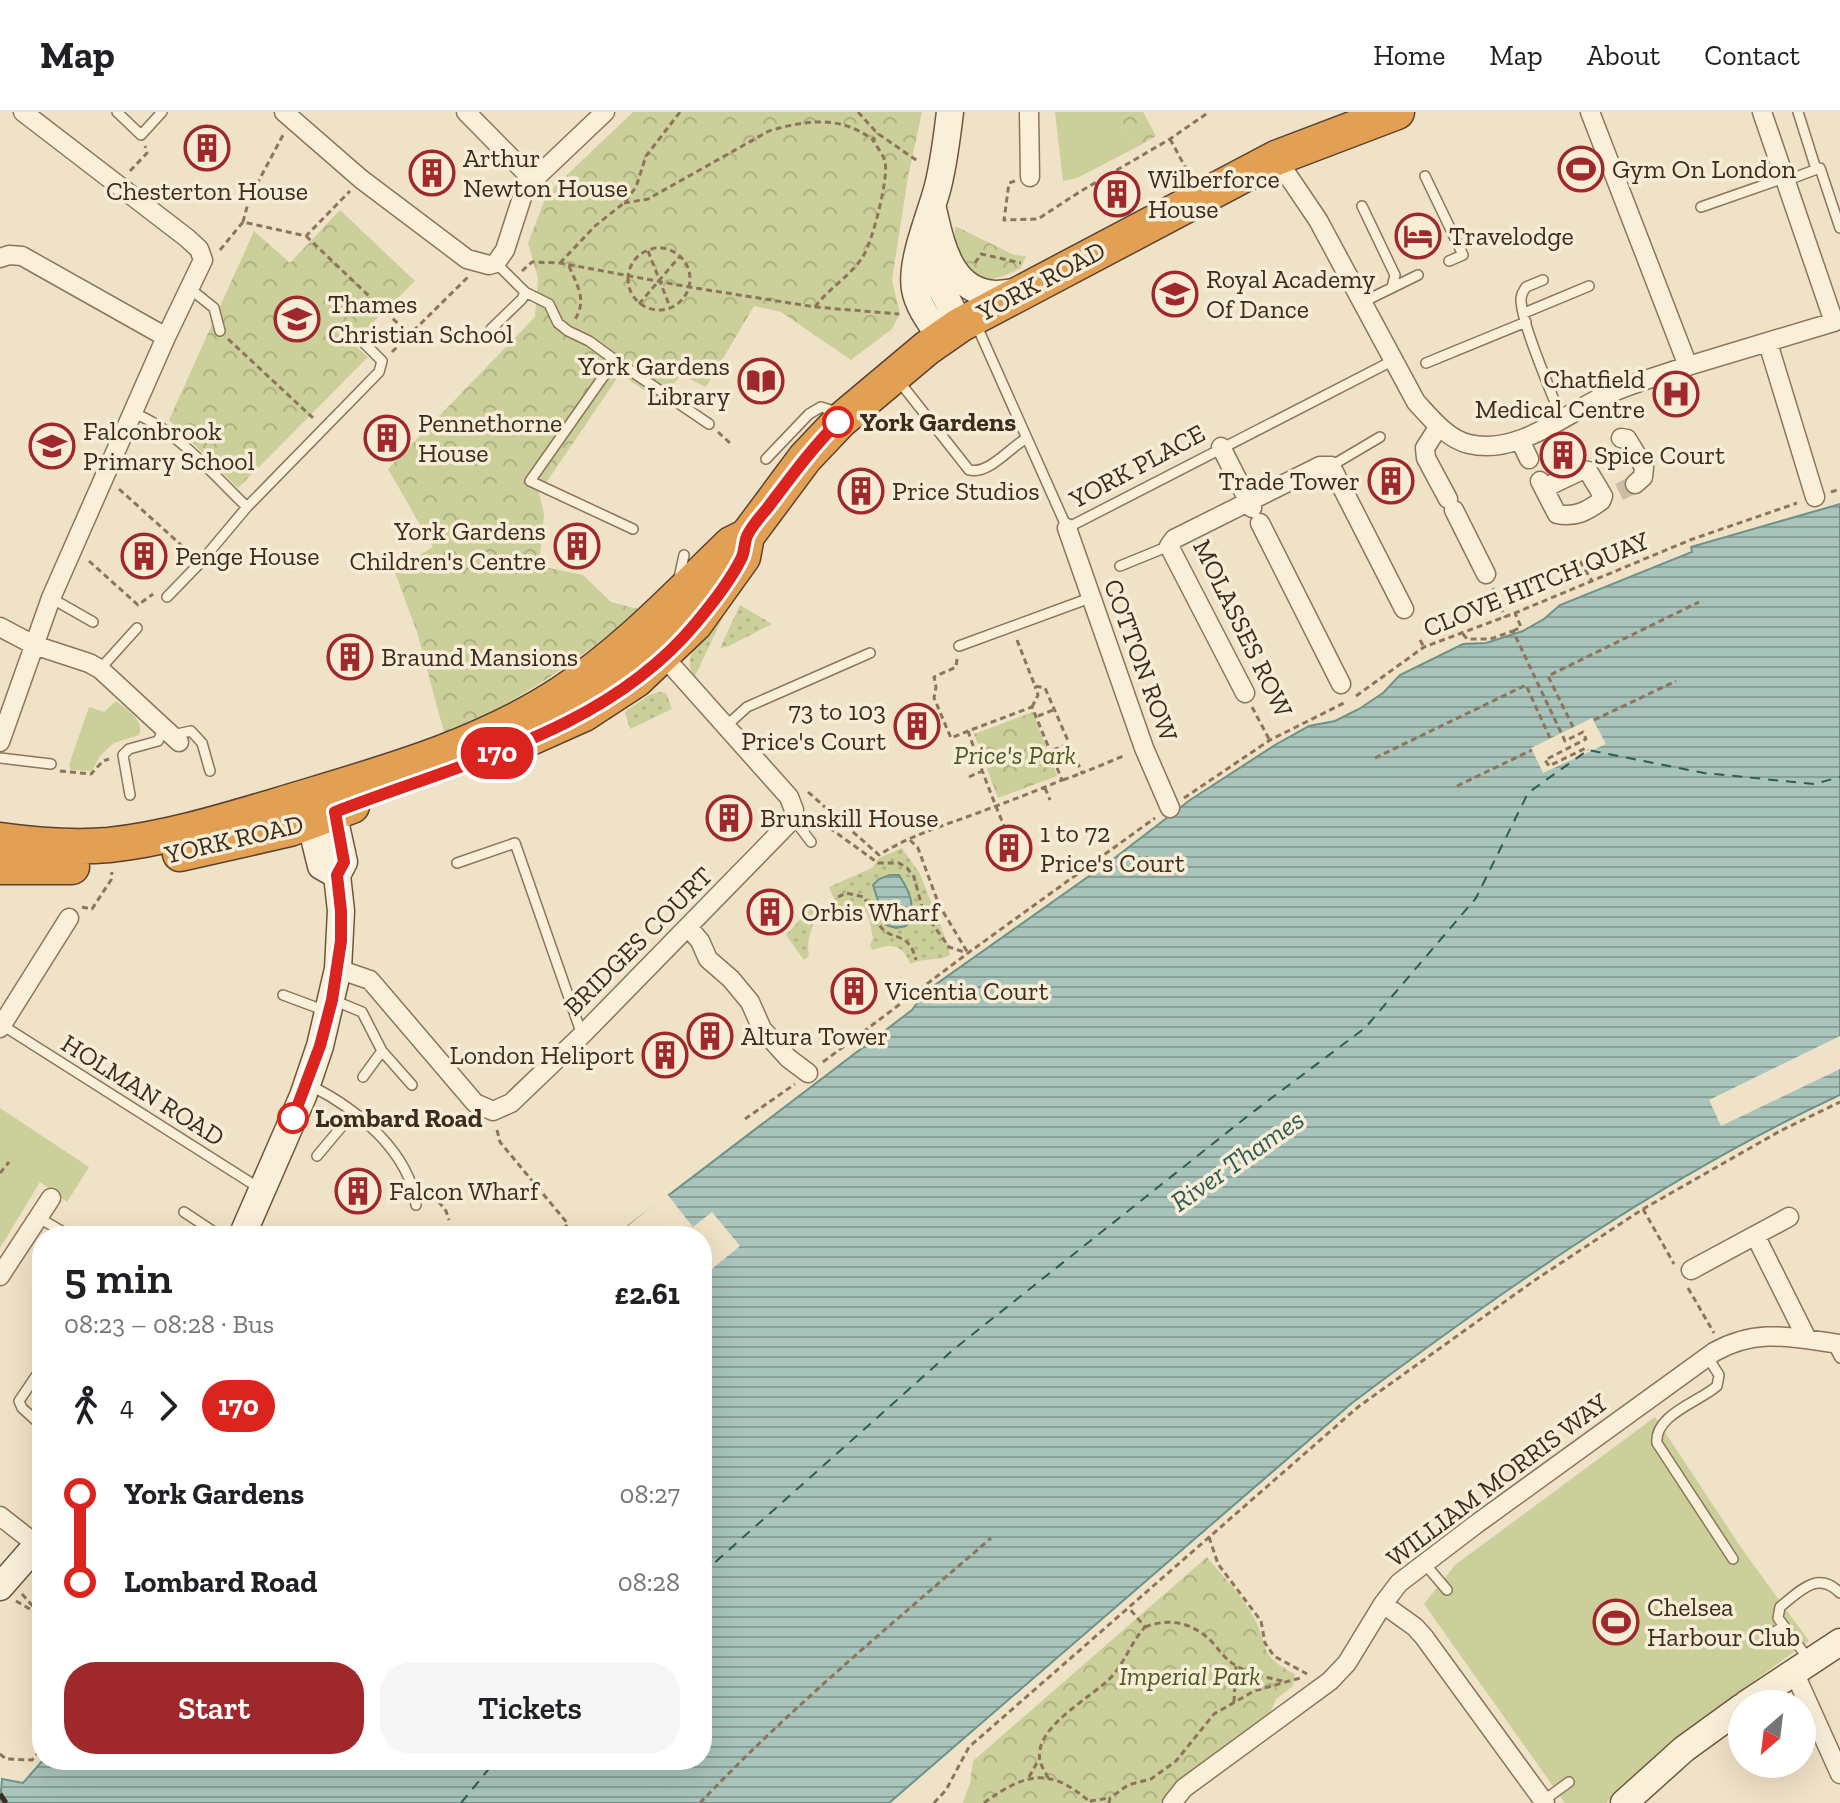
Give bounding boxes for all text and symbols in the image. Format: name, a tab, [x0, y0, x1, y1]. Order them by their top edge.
text: Map	[40, 32, 115, 78]
text: Home	[1373, 39, 1445, 72]
text: Map	[1489, 39, 1543, 72]
text: About	[1587, 39, 1660, 72]
text: Contact	[1704, 39, 1800, 72]
building icon: Chesterton House	[183, 124, 231, 172]
place label: Arthur Newton House	[463, 142, 628, 204]
sports icon: Gym On London	[1557, 145, 1605, 193]
building icon: Arthur Newton House	[408, 149, 456, 197]
place label: Gym On London	[1612, 153, 1796, 185]
place label: Wilberforce House	[1148, 163, 1280, 225]
building icon: Wilberforce House	[1093, 170, 1141, 218]
place label: Chesterton House	[106, 175, 308, 207]
hotel icon: Travelodge	[1394, 212, 1442, 260]
place label: Travelodge	[1449, 220, 1574, 252]
street label: YORK ROAD	[970, 234, 1111, 329]
place label: Royal Academy Of Dance	[1206, 263, 1376, 325]
school or university icon: Royal Academy Of Dance	[1151, 270, 1199, 318]
place label: Thames Christian School	[328, 288, 513, 350]
school or university icon: Thames Christian School	[273, 295, 321, 343]
place label: York Gardens Library	[577, 350, 731, 412]
library icon: York Gardens Library	[737, 357, 785, 405]
place label: Chatfield Medical Centre	[1475, 363, 1645, 425]
hospital icon: Chatfield Medical Centre	[1652, 370, 1700, 418]
place label: York Gardens	[860, 406, 1016, 438]
place label: Pennethorne House	[418, 407, 562, 469]
marker: York Gardens	[823, 407, 853, 437]
building icon: Pennethorne House	[363, 414, 411, 462]
place label: Falconbrook Primary School	[83, 415, 255, 477]
street label: YORK PLACE	[1063, 417, 1210, 516]
school or university icon: Falconbrook Primary School	[28, 422, 76, 470]
building icon: Spice Court	[1539, 431, 1587, 479]
place label: Spice Court	[1594, 439, 1725, 471]
building icon: Trade Tower	[1367, 457, 1415, 505]
place label: Trade Tower	[1219, 465, 1360, 497]
building icon: Price Studios	[837, 467, 885, 515]
place label: Price Studios	[892, 475, 1040, 507]
place label: York Gardens Children's Centre	[350, 515, 546, 577]
building icon: York Gardens Children's Centre	[553, 522, 601, 570]
street label: CLOVE HITCH QUAY	[1418, 524, 1654, 644]
building icon: Penge House	[120, 532, 168, 580]
street label: MOLASSES ROW	[1186, 534, 1300, 723]
place label: Penge House	[175, 540, 319, 572]
street label: COTTON ROW	[1097, 575, 1185, 746]
building icon: Braund Mansions	[326, 633, 374, 681]
place label: Braund Mansions	[381, 641, 578, 673]
place label: 73 to 103 Price's Court	[741, 695, 886, 757]
building icon: 73 to 103 Price's Court	[893, 702, 941, 750]
line badge: 170	[451, 727, 543, 779]
text: 170	[477, 736, 517, 769]
park label: Price's Park	[954, 739, 1076, 771]
building icon: Brunskill House	[705, 794, 753, 842]
place label: Brunskill House	[760, 802, 939, 834]
street label: YORK ROAD	[161, 808, 306, 871]
place label: 1 to 72 Price's Court	[1040, 817, 1185, 879]
building icon: 1 to 72 Price's Court	[985, 824, 1033, 872]
street label: BRIDGES COURT	[557, 860, 719, 1022]
building icon: Orbis Wharf	[746, 888, 794, 936]
place label: Orbis Wharf	[801, 896, 941, 928]
building icon: Vicentia Court	[830, 967, 878, 1015]
place label: Vicentia Court	[884, 975, 1049, 1007]
building icon: Altura Tower	[686, 1012, 734, 1060]
place label: Altura Tower	[741, 1020, 888, 1052]
street label: HOLMAN ROAD	[56, 1027, 230, 1153]
building icon: London Heliport	[641, 1031, 689, 1079]
place label: London Heliport	[450, 1039, 634, 1071]
place label: Lombard Road	[315, 1102, 483, 1134]
water label: River Thames	[1164, 1102, 1310, 1218]
marker: Lombard Road	[278, 1103, 308, 1133]
building icon: Falcon Wharf	[334, 1167, 382, 1215]
place label: Falcon Wharf	[389, 1175, 540, 1207]
text: 5 min	[64, 1251, 173, 1304]
text: £2.61	[614, 1276, 680, 1312]
text: 08:23 – 08:28 · Bus	[64, 1308, 274, 1340]
icon: walk	[64, 1384, 108, 1428]
icon: forward	[146, 1384, 190, 1428]
street label: WILLIAM MORRIS WAY	[1380, 1386, 1614, 1574]
text: 170	[218, 1389, 259, 1422]
text: 4	[120, 1390, 134, 1422]
text: York Gardens	[124, 1476, 304, 1512]
text: 08:27	[620, 1478, 680, 1510]
text: Lombard Road	[124, 1564, 317, 1600]
text: 08:28	[618, 1566, 680, 1598]
place label: Chelsea Harbour Club	[1647, 1591, 1800, 1653]
sports icon: Chelsea Harbour Club	[1592, 1598, 1640, 1646]
park label: Imperial Park	[1119, 1660, 1261, 1692]
button: Start	[64, 1662, 364, 1754]
button: Tickets	[380, 1662, 680, 1754]
north arrow	[1728, 1690, 1816, 1778]
map controls	[1728, 1690, 1816, 1778]

